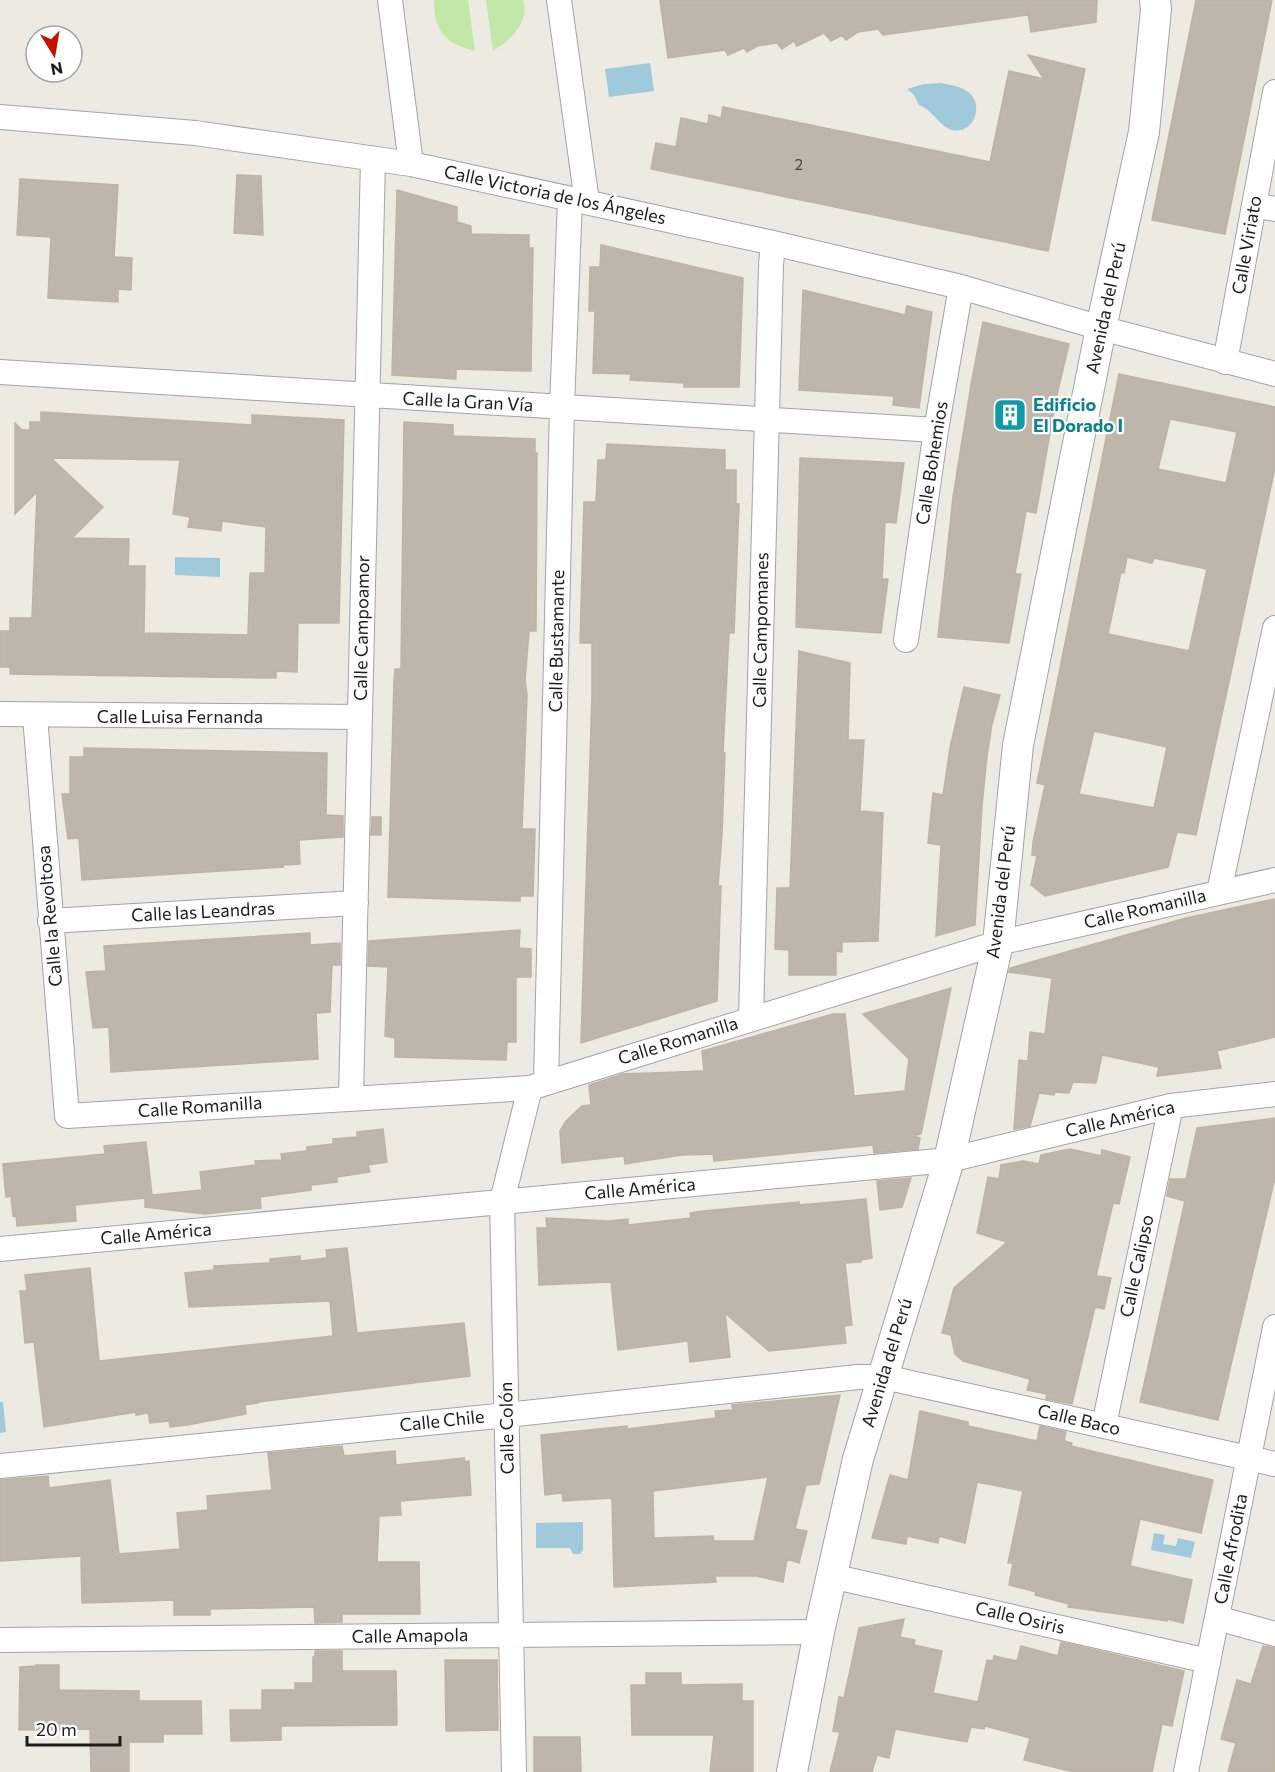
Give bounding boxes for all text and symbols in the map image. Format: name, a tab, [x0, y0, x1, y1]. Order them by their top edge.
north arrow	[24, 24, 84, 84]
text: N	[49, 59, 65, 80]
house number: 2	[795, 155, 803, 173]
street label: Calle Victoria de los Ángeles	[442, 160, 668, 228]
street label: Calle Viriato	[1226, 194, 1266, 296]
street label: Avenida del Perú	[1080, 240, 1130, 376]
street label: Calle la Gran Vía	[402, 387, 534, 415]
place label: Edificio El Dorado I	[1033, 393, 1123, 436]
building icon: Edificio El Dorado I	[992, 397, 1028, 433]
street label: Calle Bohemios	[910, 399, 952, 526]
street label: Calle Campomanes	[748, 552, 772, 708]
street label: Calle Campoamor	[349, 555, 373, 701]
street label: Calle Bustamante	[544, 569, 568, 712]
street label: Calle Luisa Fernanda	[97, 705, 263, 727]
street label: Avenida del Perú	[981, 824, 1019, 960]
street label: Calle la Revoltosa	[32, 845, 66, 988]
street label: Calle Romanilla	[1082, 883, 1208, 933]
street label: Calle las Leandras	[130, 896, 275, 926]
street label: Calle Romanilla	[615, 1011, 741, 1069]
street label: Calle Romanilla	[137, 1091, 263, 1121]
street label: Calle América	[1063, 1095, 1177, 1141]
street label: Calle América	[583, 1172, 696, 1204]
street label: Calle Calipso	[1114, 1213, 1158, 1319]
street label: Calle América	[99, 1217, 212, 1249]
street label: Avenida del Perú	[856, 1295, 916, 1430]
street label: Calle Colón	[494, 1382, 518, 1474]
street label: Calle Baco	[1036, 1399, 1123, 1439]
street label: Calle Chile	[398, 1405, 485, 1435]
street label: Calle Afrodita	[1208, 1492, 1252, 1606]
street label: Calle Osiris	[973, 1596, 1067, 1638]
street label: Calle Amapola	[351, 1623, 469, 1647]
scale bar	[27, 1709, 120, 1747]
text: 20 m	[36, 1718, 77, 1740]

